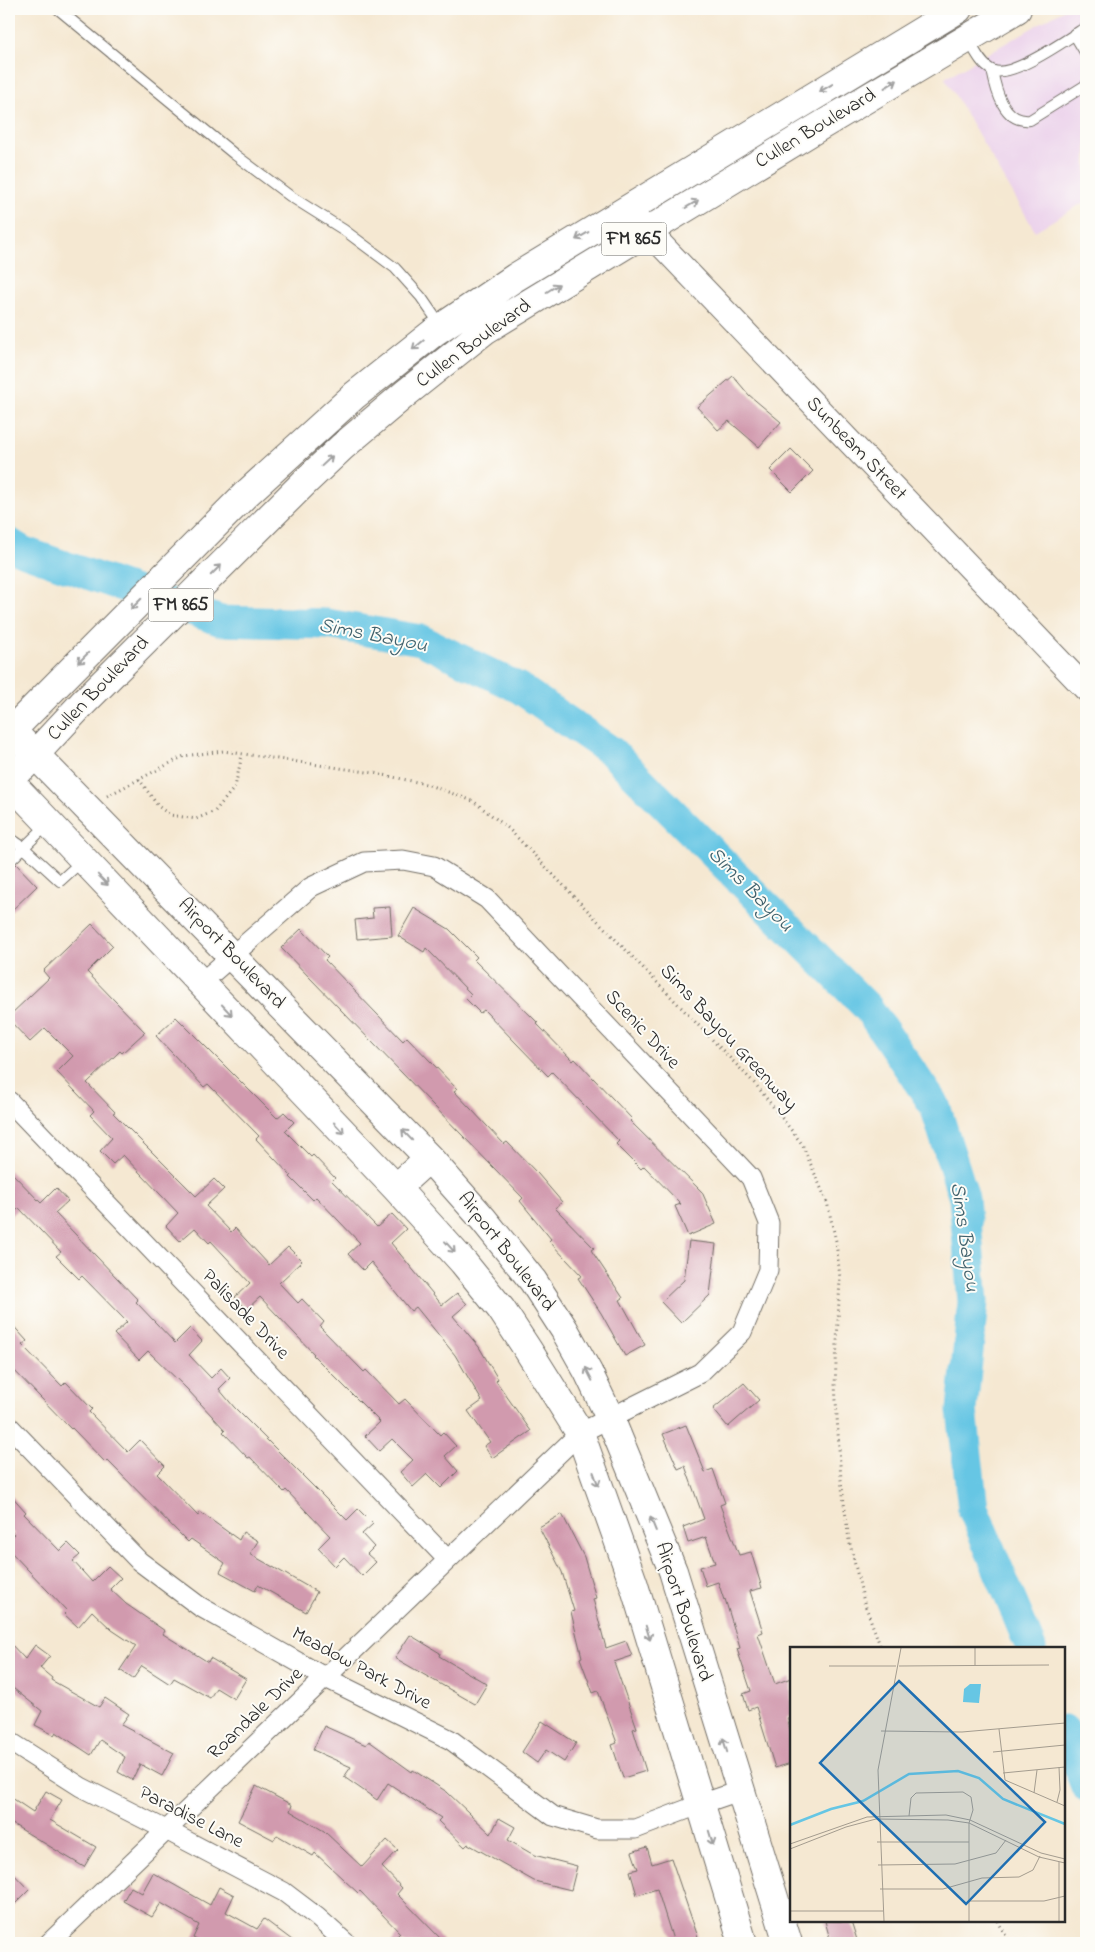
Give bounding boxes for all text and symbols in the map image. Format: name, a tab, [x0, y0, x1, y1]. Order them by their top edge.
one-way arrow	[884, 78, 898, 88]
street label: Cullen Boulevard	[750, 81, 882, 177]
one-way arrow	[820, 84, 834, 94]
one-way arrow	[685, 198, 699, 209]
road number: FM 865	[602, 222, 666, 255]
one-way arrow	[576, 231, 590, 241]
one-way arrow	[546, 283, 560, 293]
street label: Cullen Boulevard	[410, 292, 538, 396]
one-way arrow	[412, 339, 425, 350]
street label: Sunbeam Street	[799, 390, 914, 508]
one-way arrow	[321, 455, 334, 467]
one-way arrow	[209, 564, 222, 576]
road number: FM 865	[148, 588, 214, 622]
one-way arrow	[130, 598, 142, 611]
water label: Sims Bayou	[316, 611, 430, 661]
street label: Cullen Boulevard	[41, 630, 157, 748]
one-way arrow	[77, 652, 89, 664]
water label: Sims Bayou	[700, 840, 800, 940]
one-way arrow	[97, 873, 109, 886]
street label: Airport Boulevard	[170, 892, 292, 1016]
street label: Sims Bayou Greenway	[652, 958, 804, 1118]
street label: Scenic Drive	[597, 984, 687, 1076]
one-way arrow	[221, 1003, 233, 1016]
one-way arrow	[333, 1121, 345, 1134]
one-way arrow	[401, 1129, 413, 1141]
water label: Sims Bayou	[941, 1180, 987, 1294]
street label: Airport Boulevard	[450, 1186, 562, 1318]
one-way arrow	[444, 1240, 455, 1253]
street label: Palisade Drive	[194, 1263, 296, 1367]
one-way arrow	[584, 1367, 594, 1382]
one-way arrow	[592, 1471, 601, 1486]
one-way arrow	[648, 1517, 658, 1532]
street label: Airport Boulevard	[647, 1539, 719, 1685]
street label: Meadow Park Drive	[286, 1620, 436, 1718]
one-way arrow	[644, 1625, 654, 1641]
inset map	[790, 1647, 1065, 1922]
street label: Roandale Drive	[202, 1661, 310, 1767]
one-way arrow	[720, 1737, 730, 1753]
street label: Paradise Lane	[134, 1779, 248, 1857]
one-way arrow	[707, 1830, 717, 1846]

